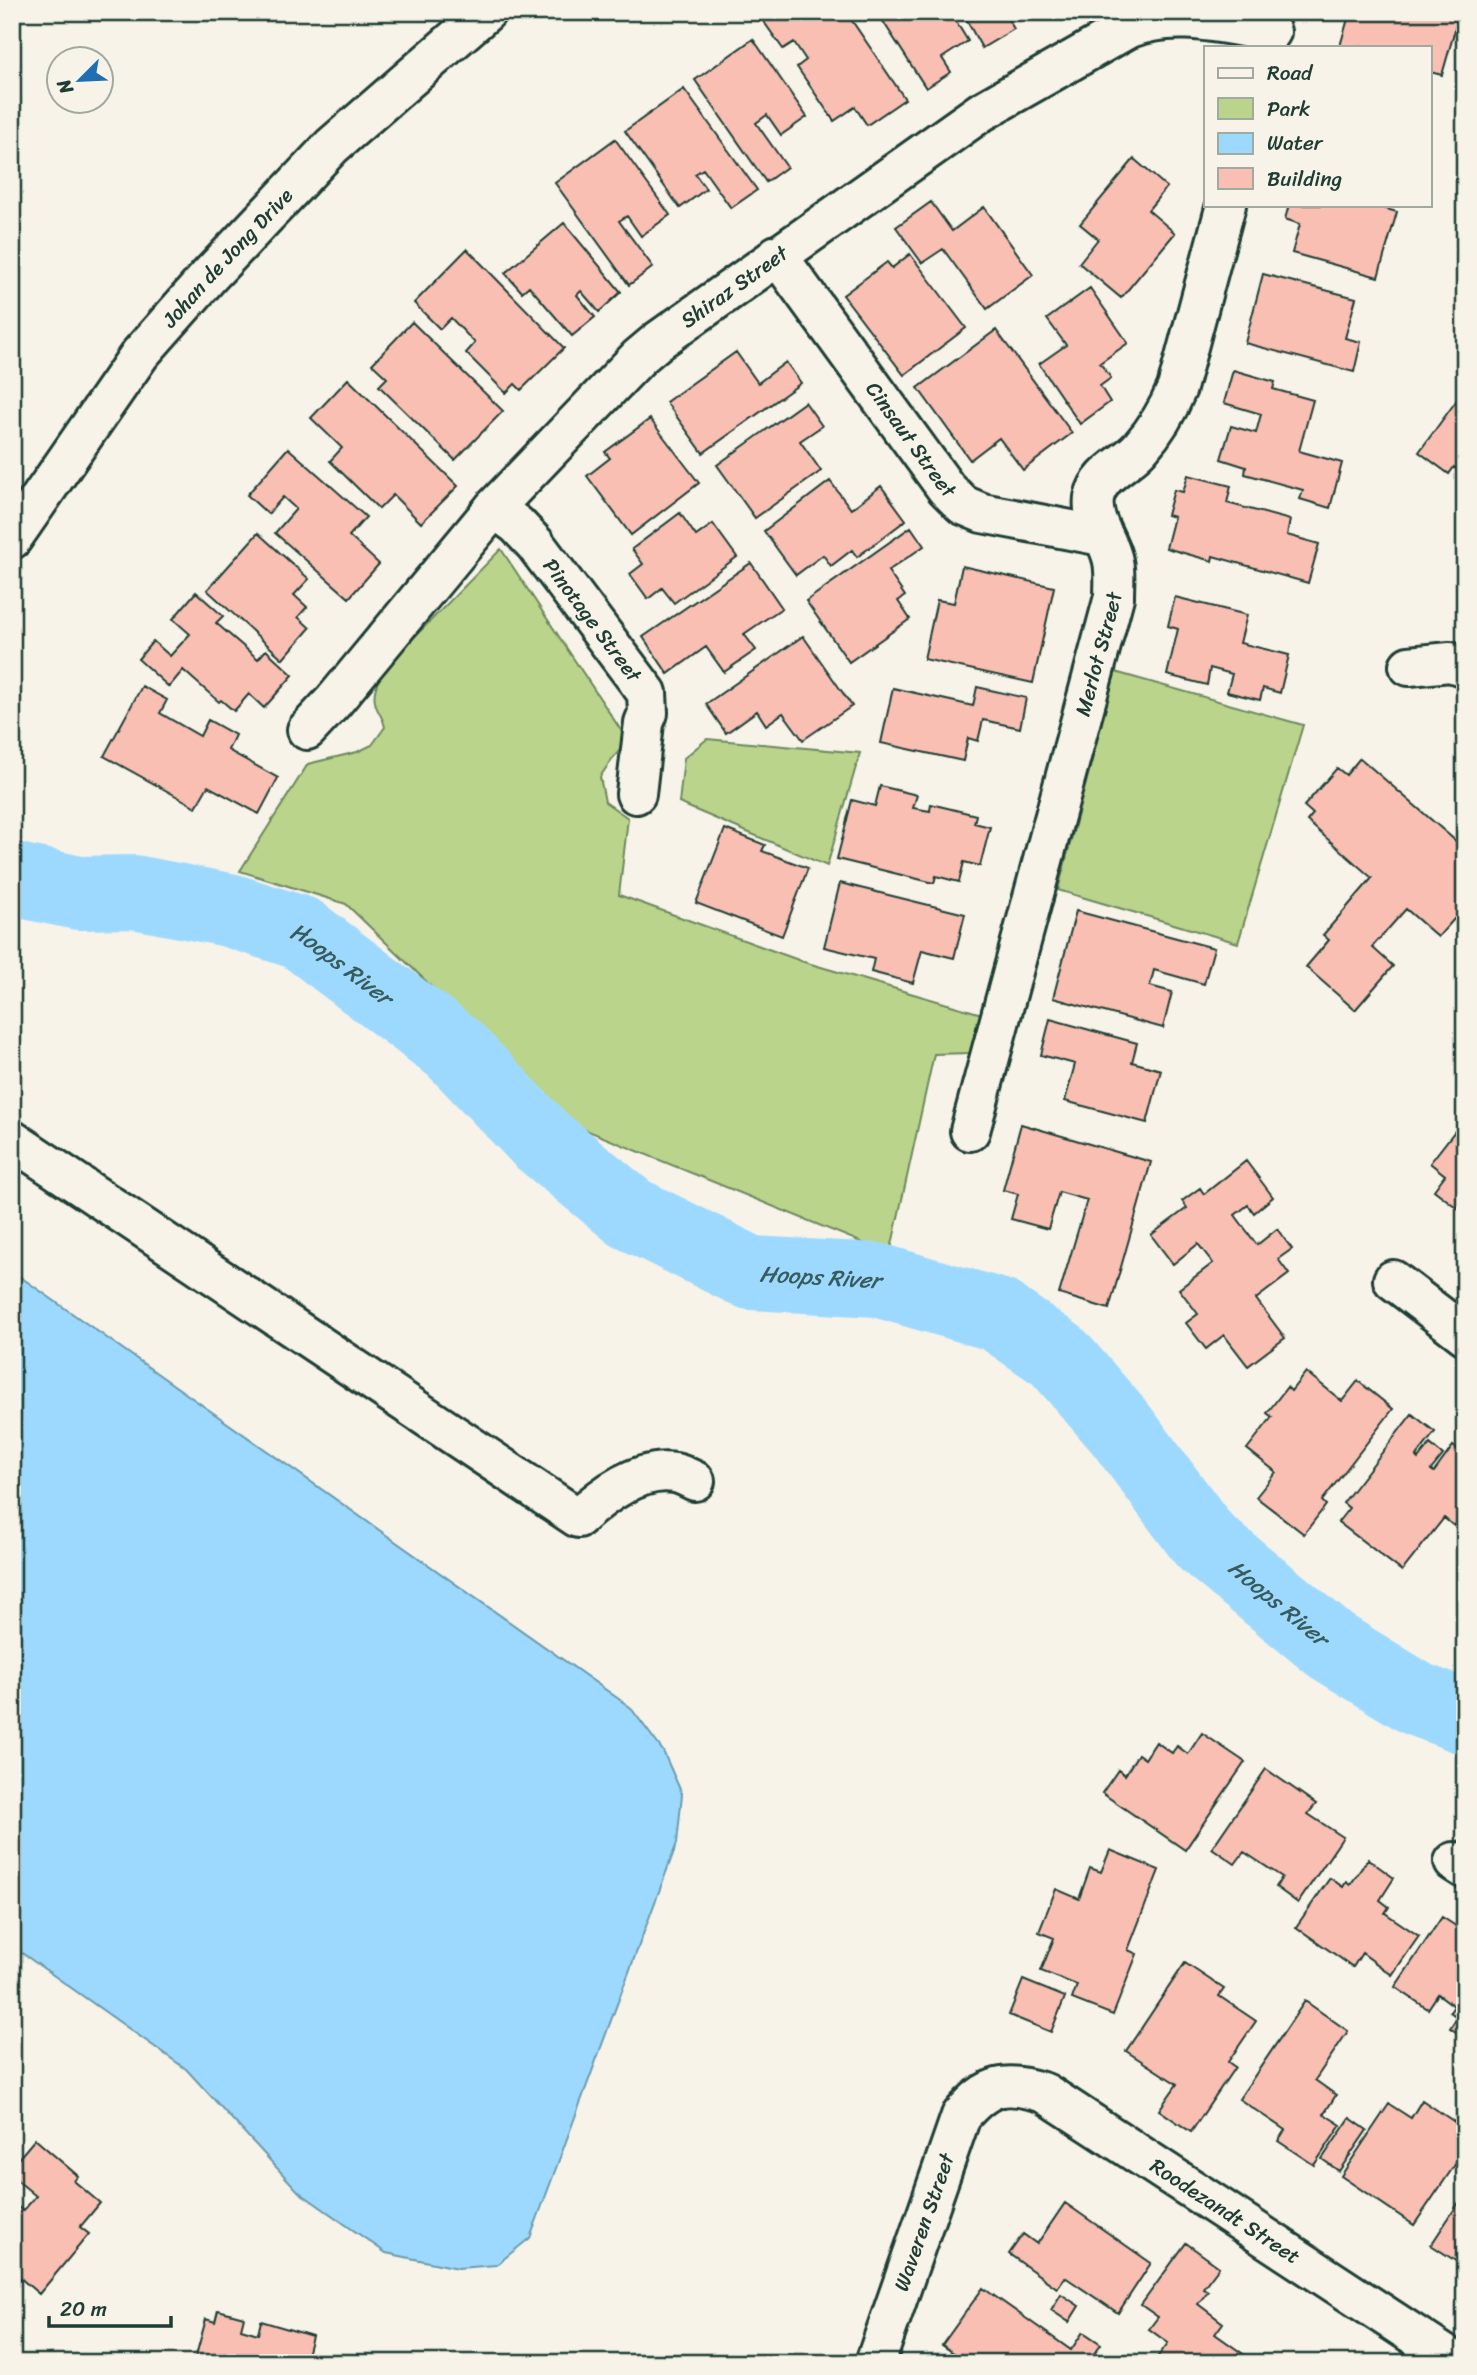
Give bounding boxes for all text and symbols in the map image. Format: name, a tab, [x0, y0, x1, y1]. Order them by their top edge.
north arrow	[46, 46, 116, 116]
legend	[1204, 46, 1432, 206]
text: Road	[1267, 54, 1314, 92]
text: N	[47, 73, 83, 100]
text: Park	[1267, 90, 1310, 128]
text: Water	[1267, 124, 1324, 162]
text: Building	[1267, 160, 1343, 198]
street label: Johan de Jong Drive	[152, 179, 303, 337]
street label: Shiraz Street	[672, 234, 798, 339]
street label: Cinsaut Street	[855, 373, 967, 509]
street label: Pinotage Street	[533, 550, 653, 692]
street label: Merlot Street	[1064, 591, 1133, 721]
water label: Hoops River	[285, 910, 405, 1019]
water label: Hoops River	[759, 1253, 886, 1301]
water label: Hoops River	[1219, 1548, 1341, 1660]
street label: Waveren Street	[882, 2147, 966, 2297]
street label: Roodezandt Street	[1142, 2147, 1308, 2275]
scale bar	[49, 2284, 172, 2328]
text: 20 m	[60, 2290, 107, 2328]

